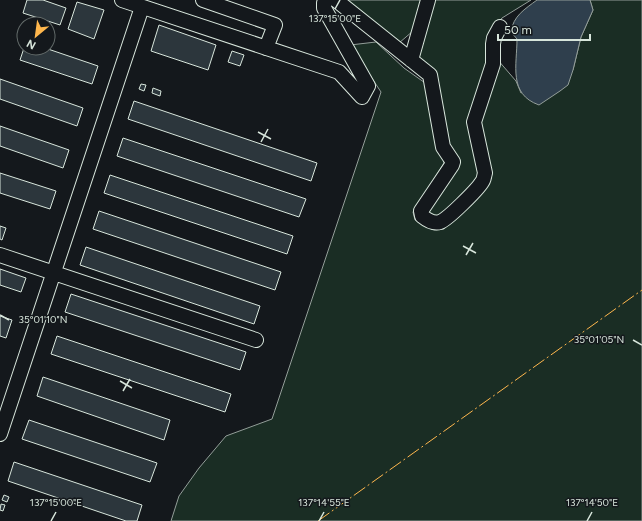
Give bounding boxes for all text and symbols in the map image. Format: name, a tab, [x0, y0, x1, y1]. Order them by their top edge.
text: 137°15'00"E	[309, 12, 361, 25]
north arrow	[16, 16, 56, 56]
scale bar	[498, 16, 590, 42]
text: 50 m	[504, 23, 532, 37]
text: N	[25, 37, 38, 52]
text: 35°01'10"N	[19, 313, 67, 326]
text: 35°01'05"N	[574, 333, 624, 346]
text: 137°15'00"E	[30, 496, 82, 509]
text: 137°14'55"E	[298, 496, 350, 509]
text: 137°14'50"E	[566, 496, 618, 509]

